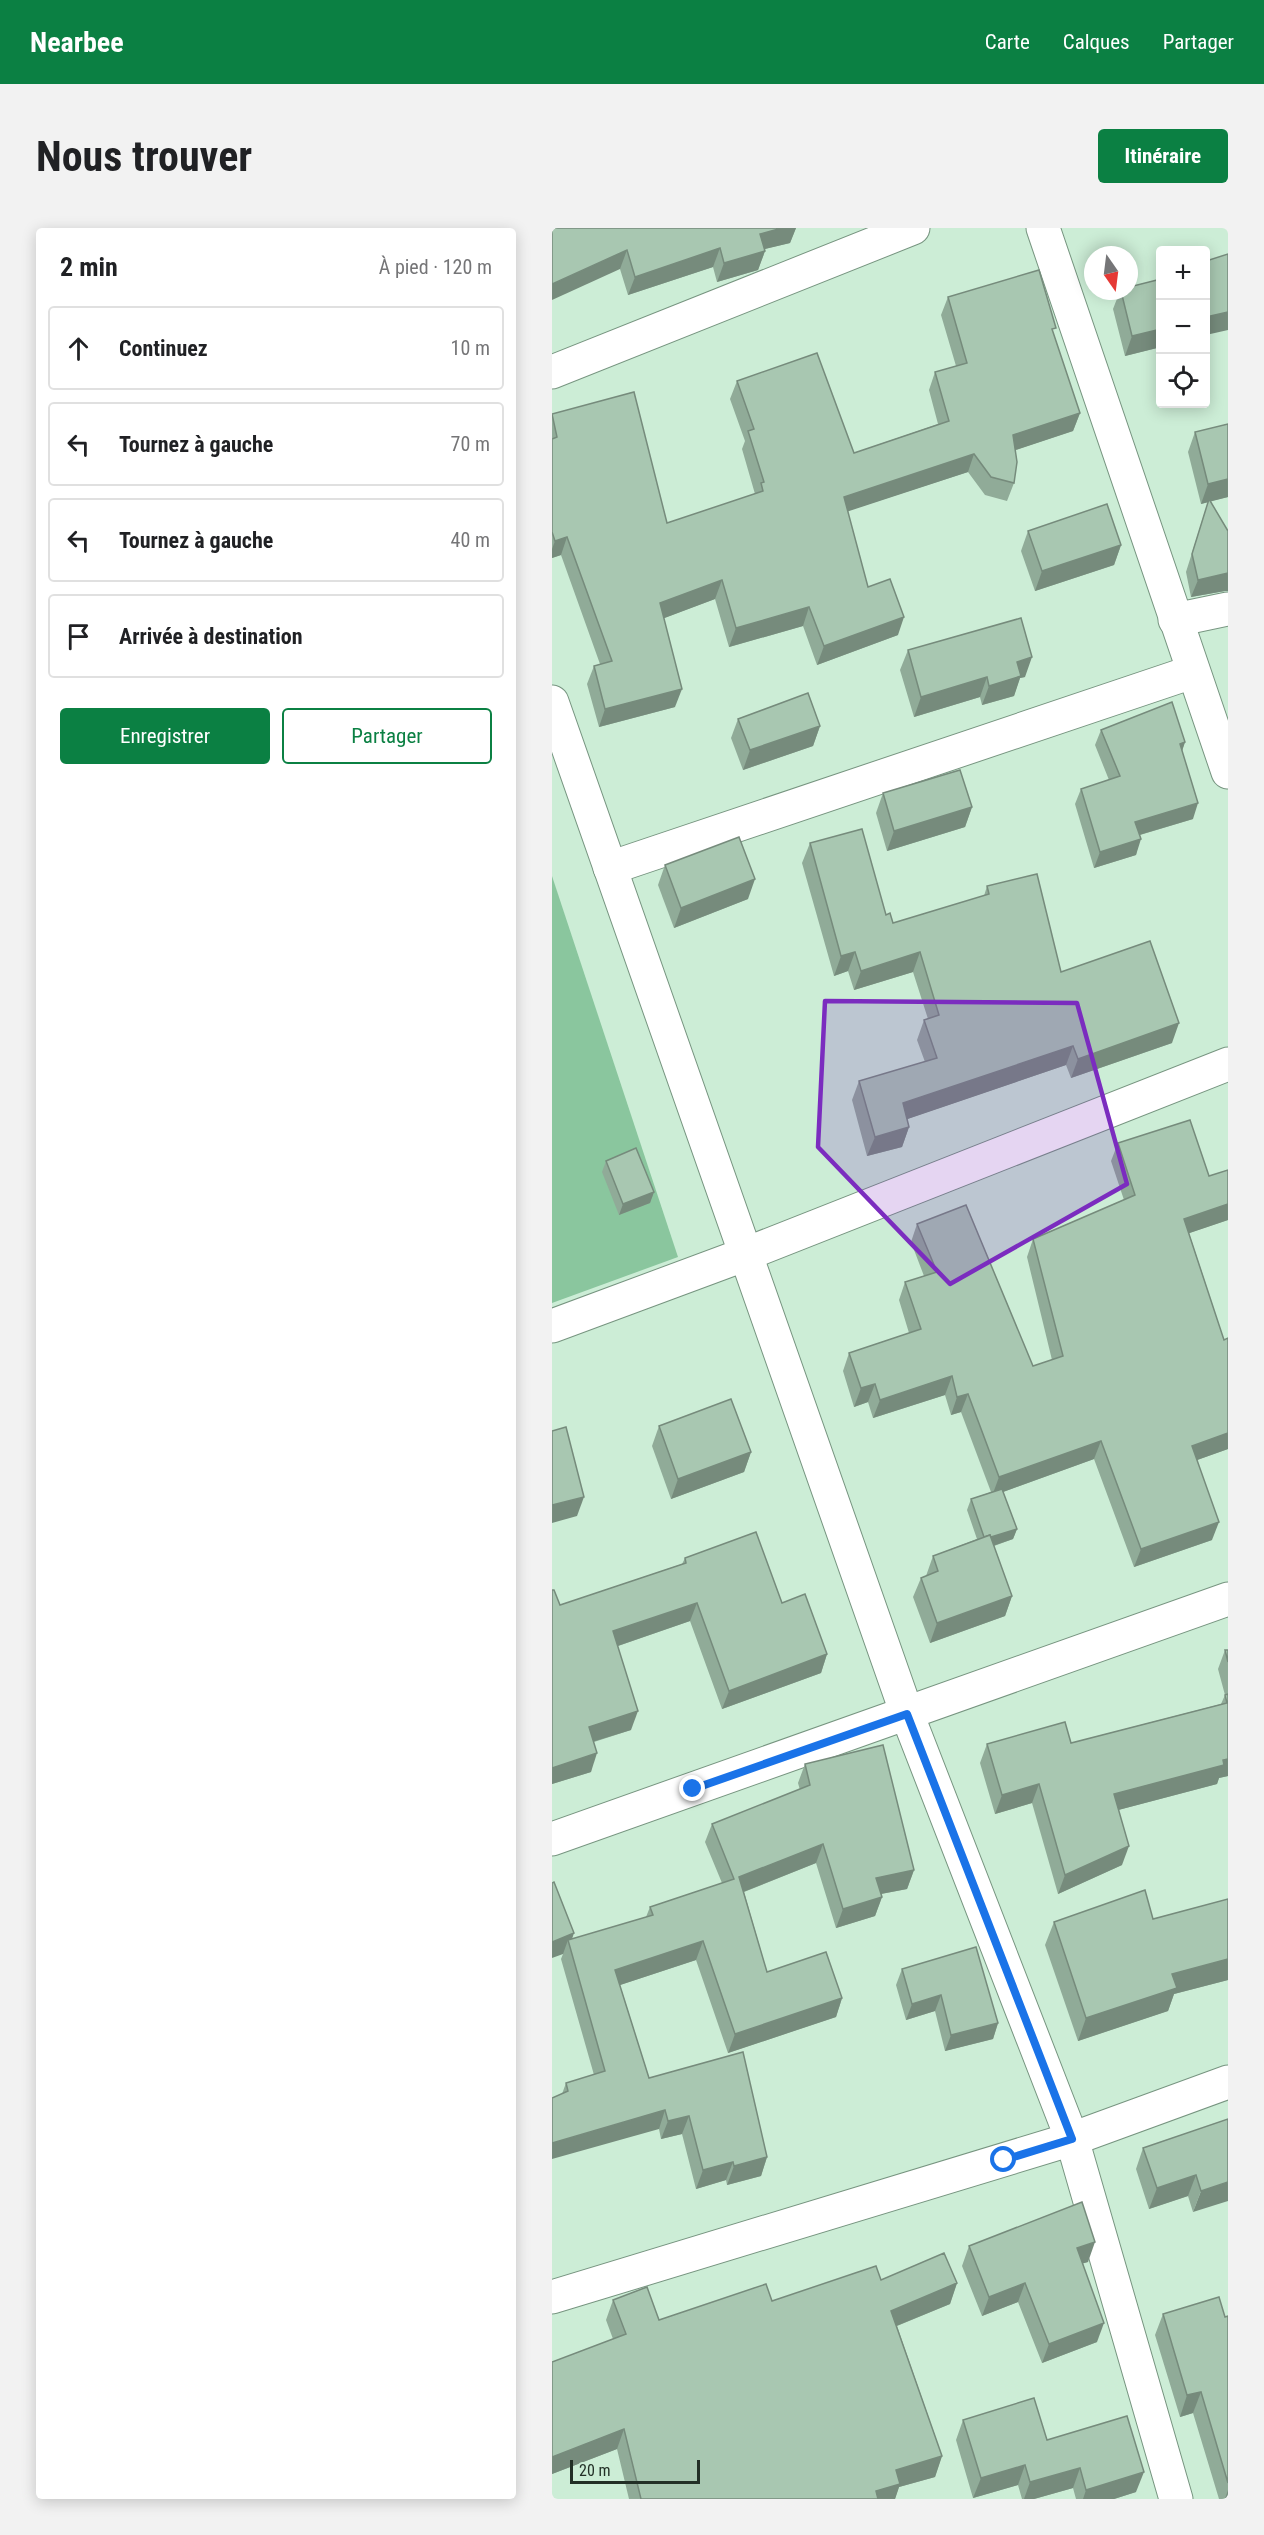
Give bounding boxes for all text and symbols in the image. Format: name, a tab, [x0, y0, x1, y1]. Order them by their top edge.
text: Nearbee	[30, 26, 124, 59]
text: Carte	[985, 30, 1030, 54]
text: Calques	[1063, 30, 1130, 54]
text: Partager	[1163, 30, 1234, 54]
button: Itinéraire	[1098, 129, 1228, 183]
text: Nous trouver	[36, 132, 252, 181]
north arrow	[1084, 246, 1138, 300]
map controls	[1156, 246, 1210, 408]
button: +	[1156, 246, 1210, 300]
text: 2 min	[60, 252, 118, 282]
text: À pied · 120 m	[379, 255, 492, 279]
button: −	[1156, 300, 1210, 354]
icon: ahead	[62, 332, 95, 365]
text: Continuez	[119, 336, 208, 361]
text: 10 m	[451, 336, 490, 360]
button: locate	[1156, 354, 1210, 408]
icon: left	[62, 428, 95, 461]
text: Tournez à gauche	[119, 432, 273, 457]
text: 70 m	[451, 432, 490, 456]
icon: left	[62, 524, 95, 557]
text: Tournez à gauche	[119, 528, 273, 553]
text: 40 m	[451, 528, 490, 552]
icon: arrive	[62, 620, 95, 653]
text: Arrivée à destination	[119, 624, 303, 649]
button: Enregistrer	[60, 708, 270, 764]
button: Partager	[282, 708, 492, 764]
route end	[679, 1775, 705, 1801]
route start	[990, 2146, 1016, 2172]
scale bar	[570, 2457, 700, 2484]
text: 20 m	[579, 2461, 611, 2480]

